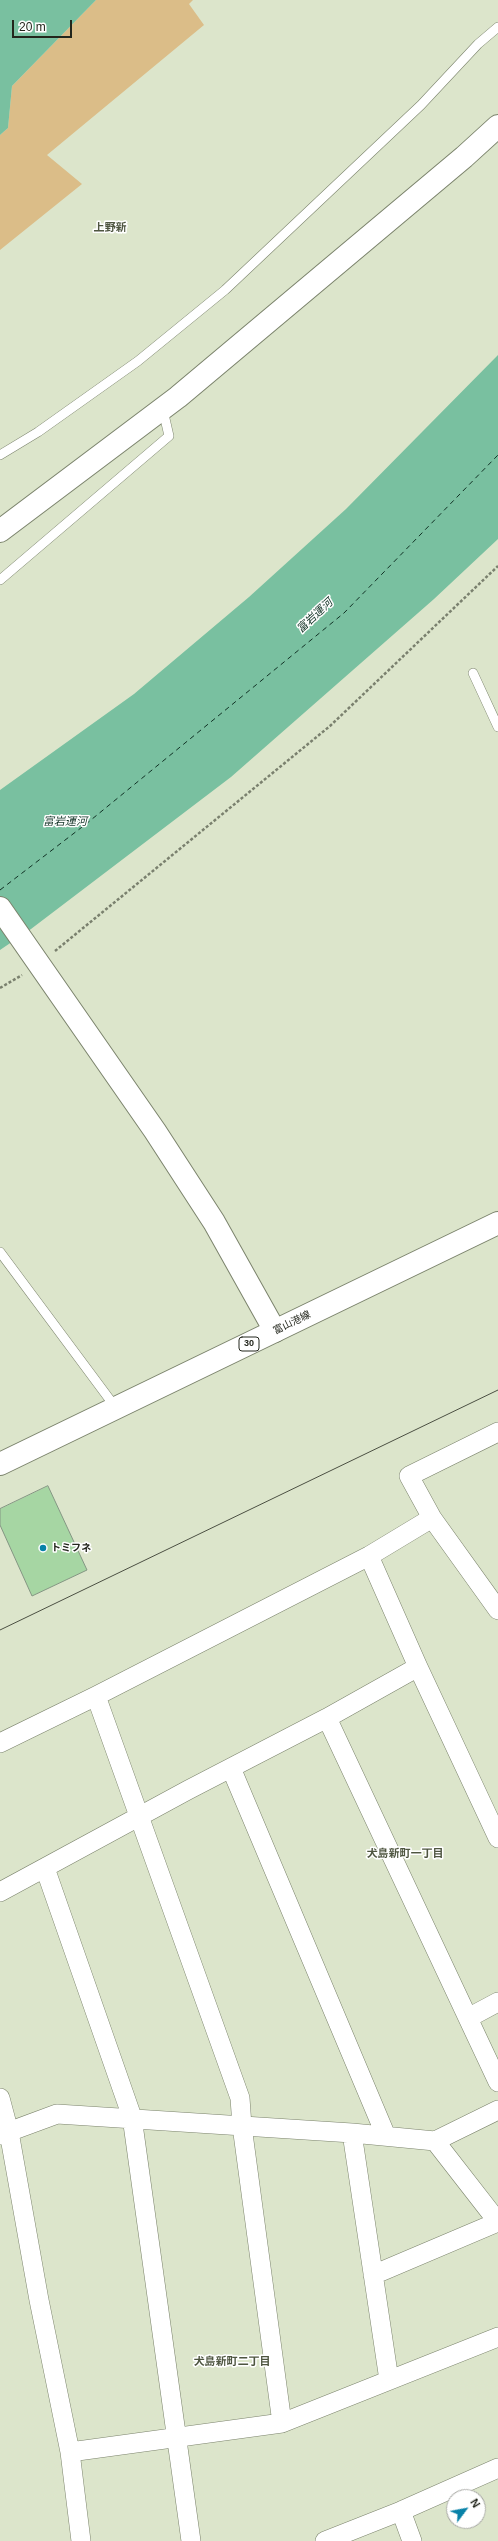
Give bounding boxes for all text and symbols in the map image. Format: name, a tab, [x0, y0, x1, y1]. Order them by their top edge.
scale bar	[14, 12, 74, 38]
text: 20 m	[19, 20, 46, 34]
district label: 上野新	[94, 221, 126, 235]
water label: 富岩運河	[294, 596, 336, 636]
water label: 富岩運河	[43, 815, 87, 829]
street label: 富山港線	[271, 1309, 313, 1337]
road number: 30	[239, 1337, 259, 1351]
place label: トミフネ	[51, 1542, 91, 1554]
marker: トミフネ	[38, 1543, 48, 1553]
district label: 犬島新町一丁目	[367, 1847, 443, 1861]
district label: 犬島新町二丁目	[194, 2355, 270, 2369]
north arrow	[446, 2489, 486, 2529]
text: N	[468, 2497, 483, 2510]

